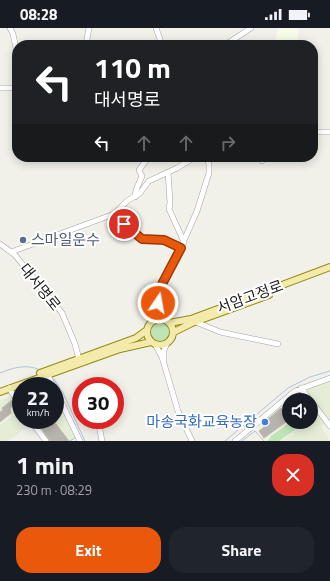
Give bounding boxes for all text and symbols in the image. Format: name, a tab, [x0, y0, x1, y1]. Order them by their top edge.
text: 08:28	[20, 3, 57, 26]
text: 110 m	[94, 46, 171, 89]
icon: left	[28, 56, 80, 108]
text: 대서명로	[94, 86, 160, 113]
icon: left	[91, 132, 113, 154]
icon: ahead	[133, 132, 155, 154]
icon: ahead	[175, 132, 197, 154]
icon: right	[217, 132, 239, 154]
pin	[107, 207, 141, 241]
icon: arrive	[113, 213, 135, 235]
place label: 스마일운수	[31, 228, 100, 251]
marker: 스마일운수	[18, 235, 28, 245]
street label: 대서명로	[14, 258, 67, 315]
street label: 서암고정로	[213, 274, 286, 319]
position arrow	[137, 282, 179, 324]
speed limit sign: 30	[72, 377, 124, 429]
text: 22	[27, 382, 49, 413]
map controls	[282, 393, 318, 429]
button: sound	[282, 393, 318, 429]
text: km/h	[27, 405, 49, 420]
place label: 마송국화교육농장	[147, 410, 257, 433]
marker: 마송국화교육농장	[260, 417, 270, 427]
text: 1 min	[16, 447, 74, 483]
button: close	[272, 454, 314, 496]
text: 230 m · 08:29	[16, 480, 92, 500]
button: Exit	[16, 527, 161, 573]
button: Share	[169, 527, 314, 573]

